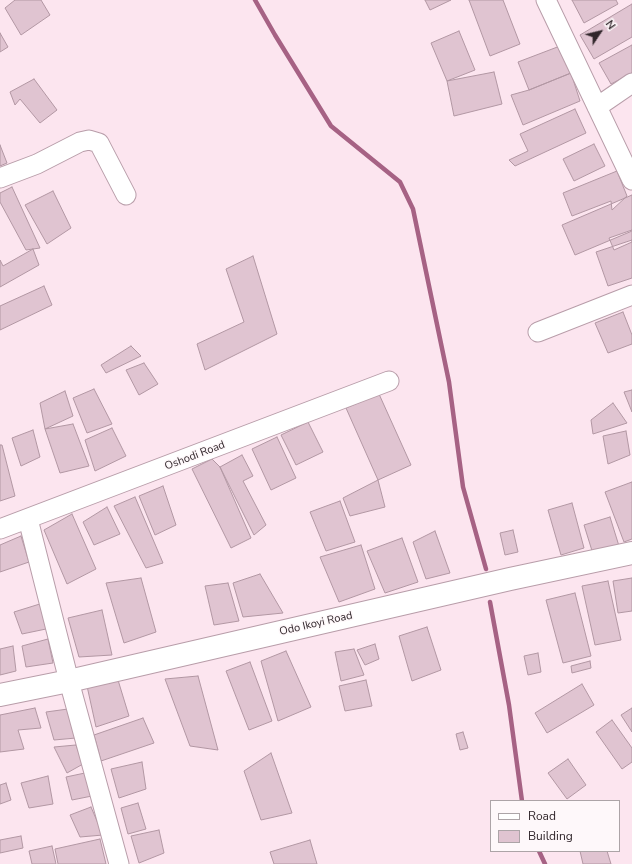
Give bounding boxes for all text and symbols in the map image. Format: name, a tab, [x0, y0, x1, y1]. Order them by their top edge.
north arrow	[580, 12, 620, 52]
text: N	[602, 17, 619, 32]
street label: Oshodi Road	[163, 438, 227, 474]
street label: Odo Ikoyi Road	[278, 609, 354, 639]
legend	[490, 800, 620, 852]
text: Road	[528, 808, 556, 824]
text: Building	[528, 828, 573, 844]

